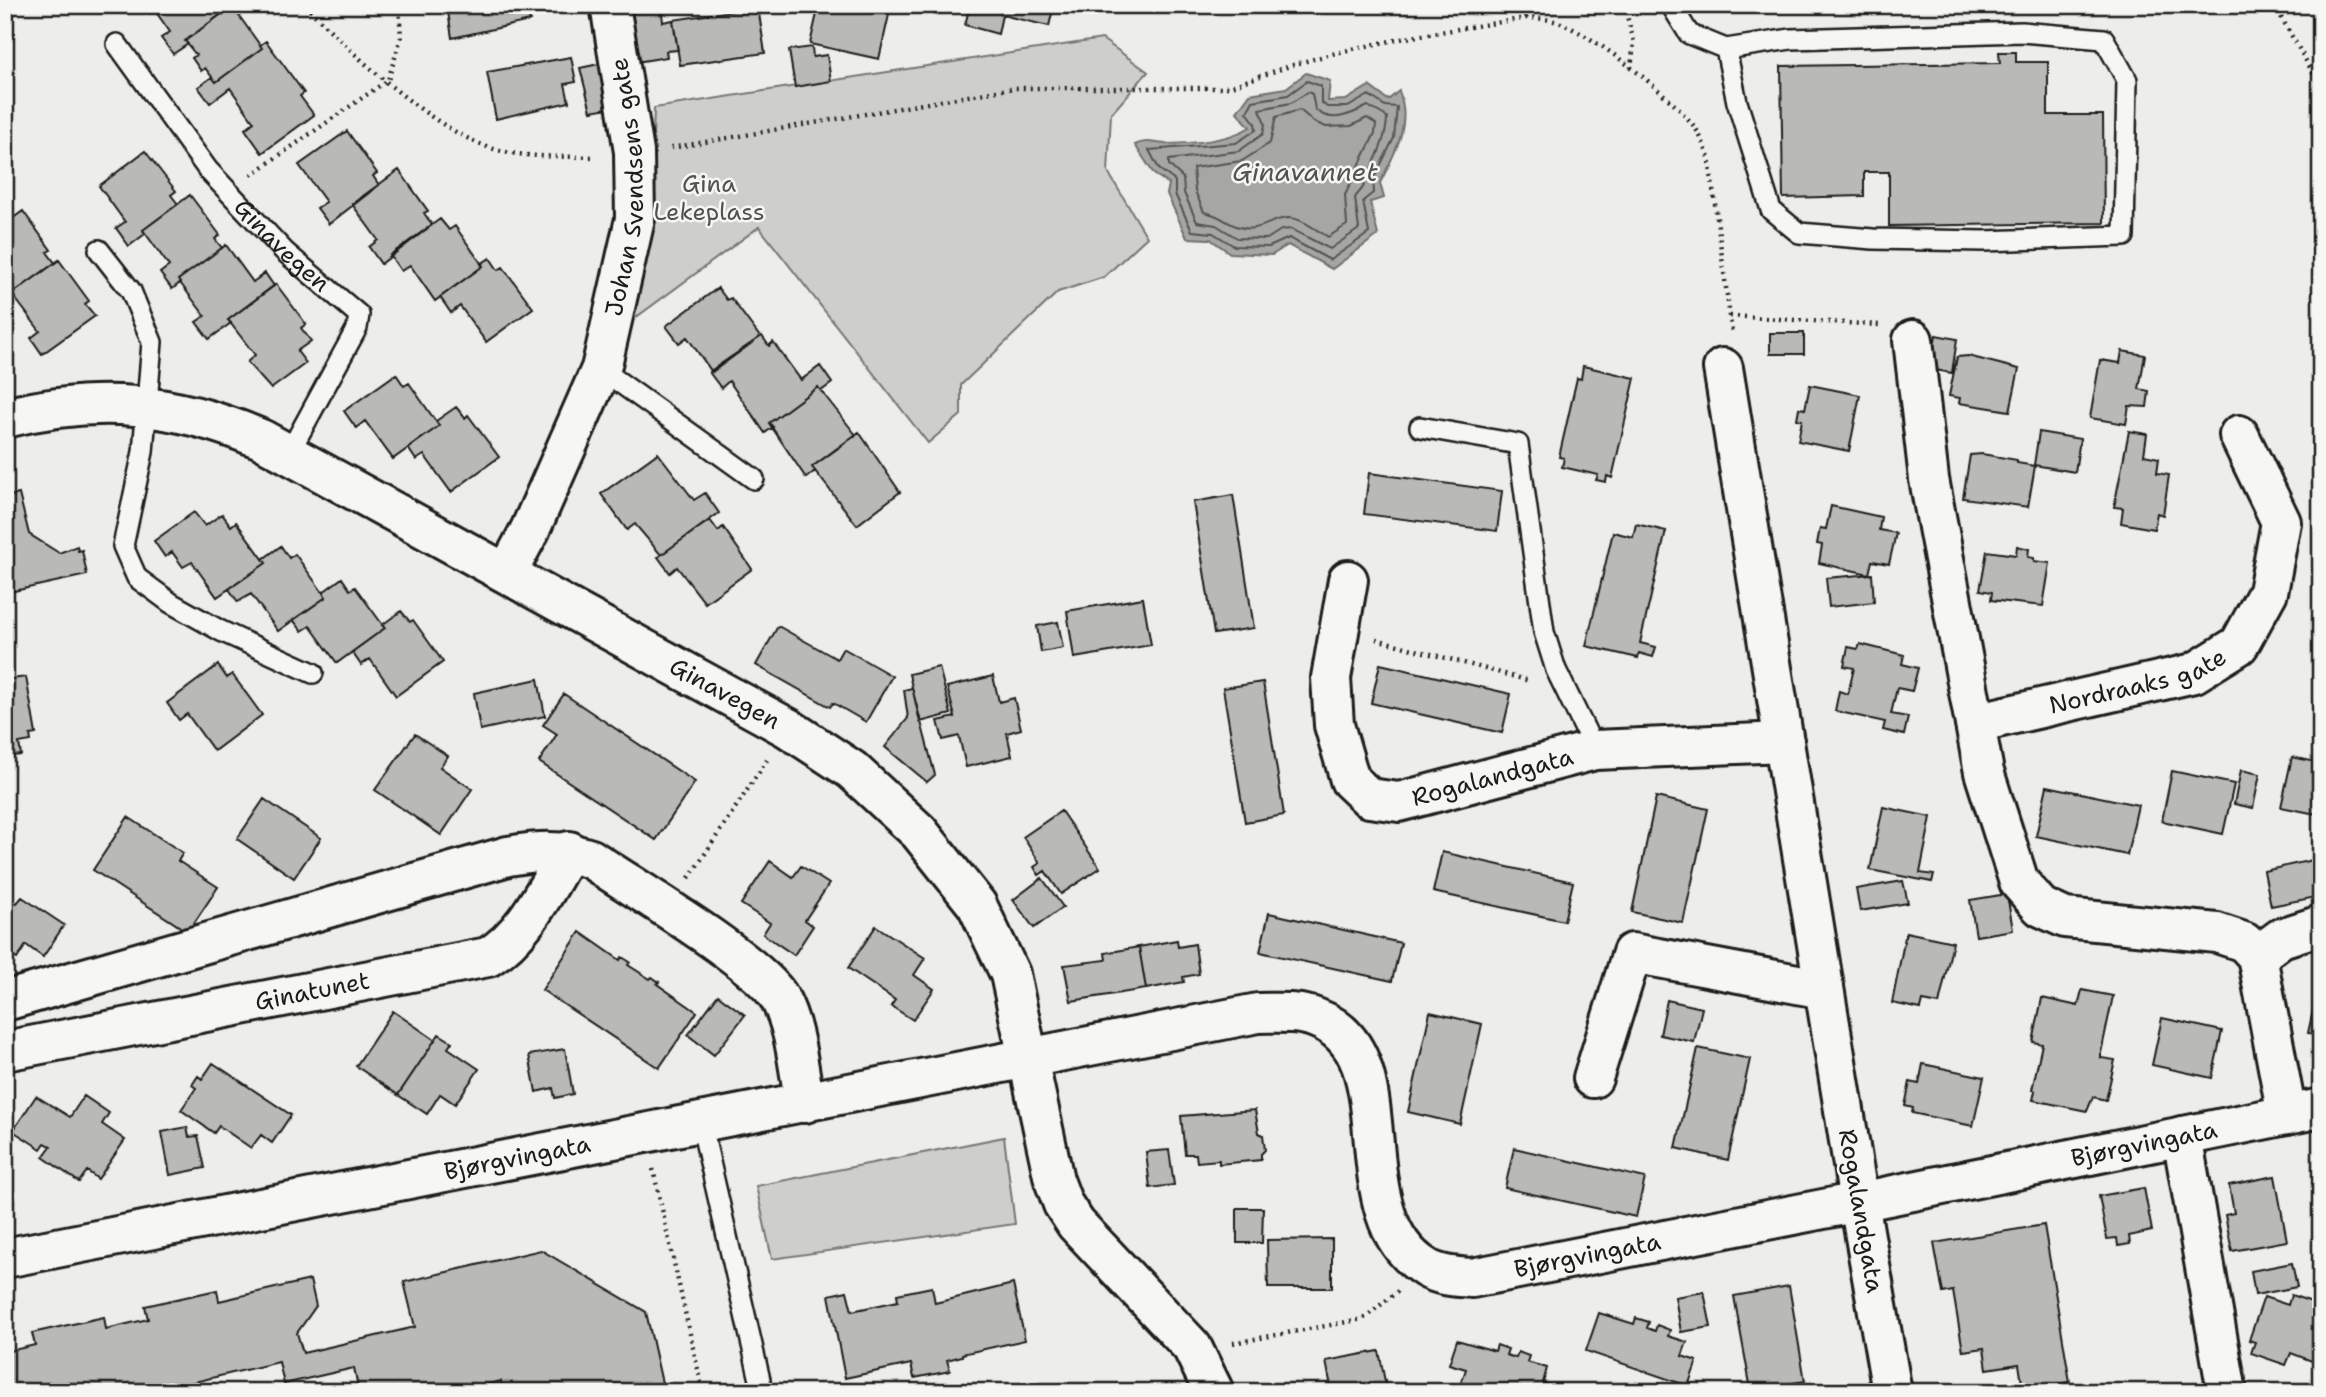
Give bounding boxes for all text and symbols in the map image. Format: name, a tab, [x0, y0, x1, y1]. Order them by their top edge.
street label: Johan Svendsens gate	[597, 56, 651, 319]
water label: Ginavannet	[1232, 154, 1378, 189]
park label: Gina Lekeplass	[653, 168, 765, 228]
street label: Ginavegen	[227, 192, 336, 299]
street label: Nordraaks gate	[2046, 641, 2232, 722]
street label: Ginavegen	[664, 650, 786, 737]
street label: Rogalandgata	[1408, 740, 1577, 814]
street label: Ginatunet	[252, 964, 372, 1018]
street label: Bjørgvingata	[2068, 1113, 2220, 1174]
street label: Rogalandgata	[1831, 1127, 1891, 1295]
street label: Bjørgvingata	[441, 1128, 593, 1188]
street label: Bjørgvingata	[1511, 1225, 1663, 1285]

